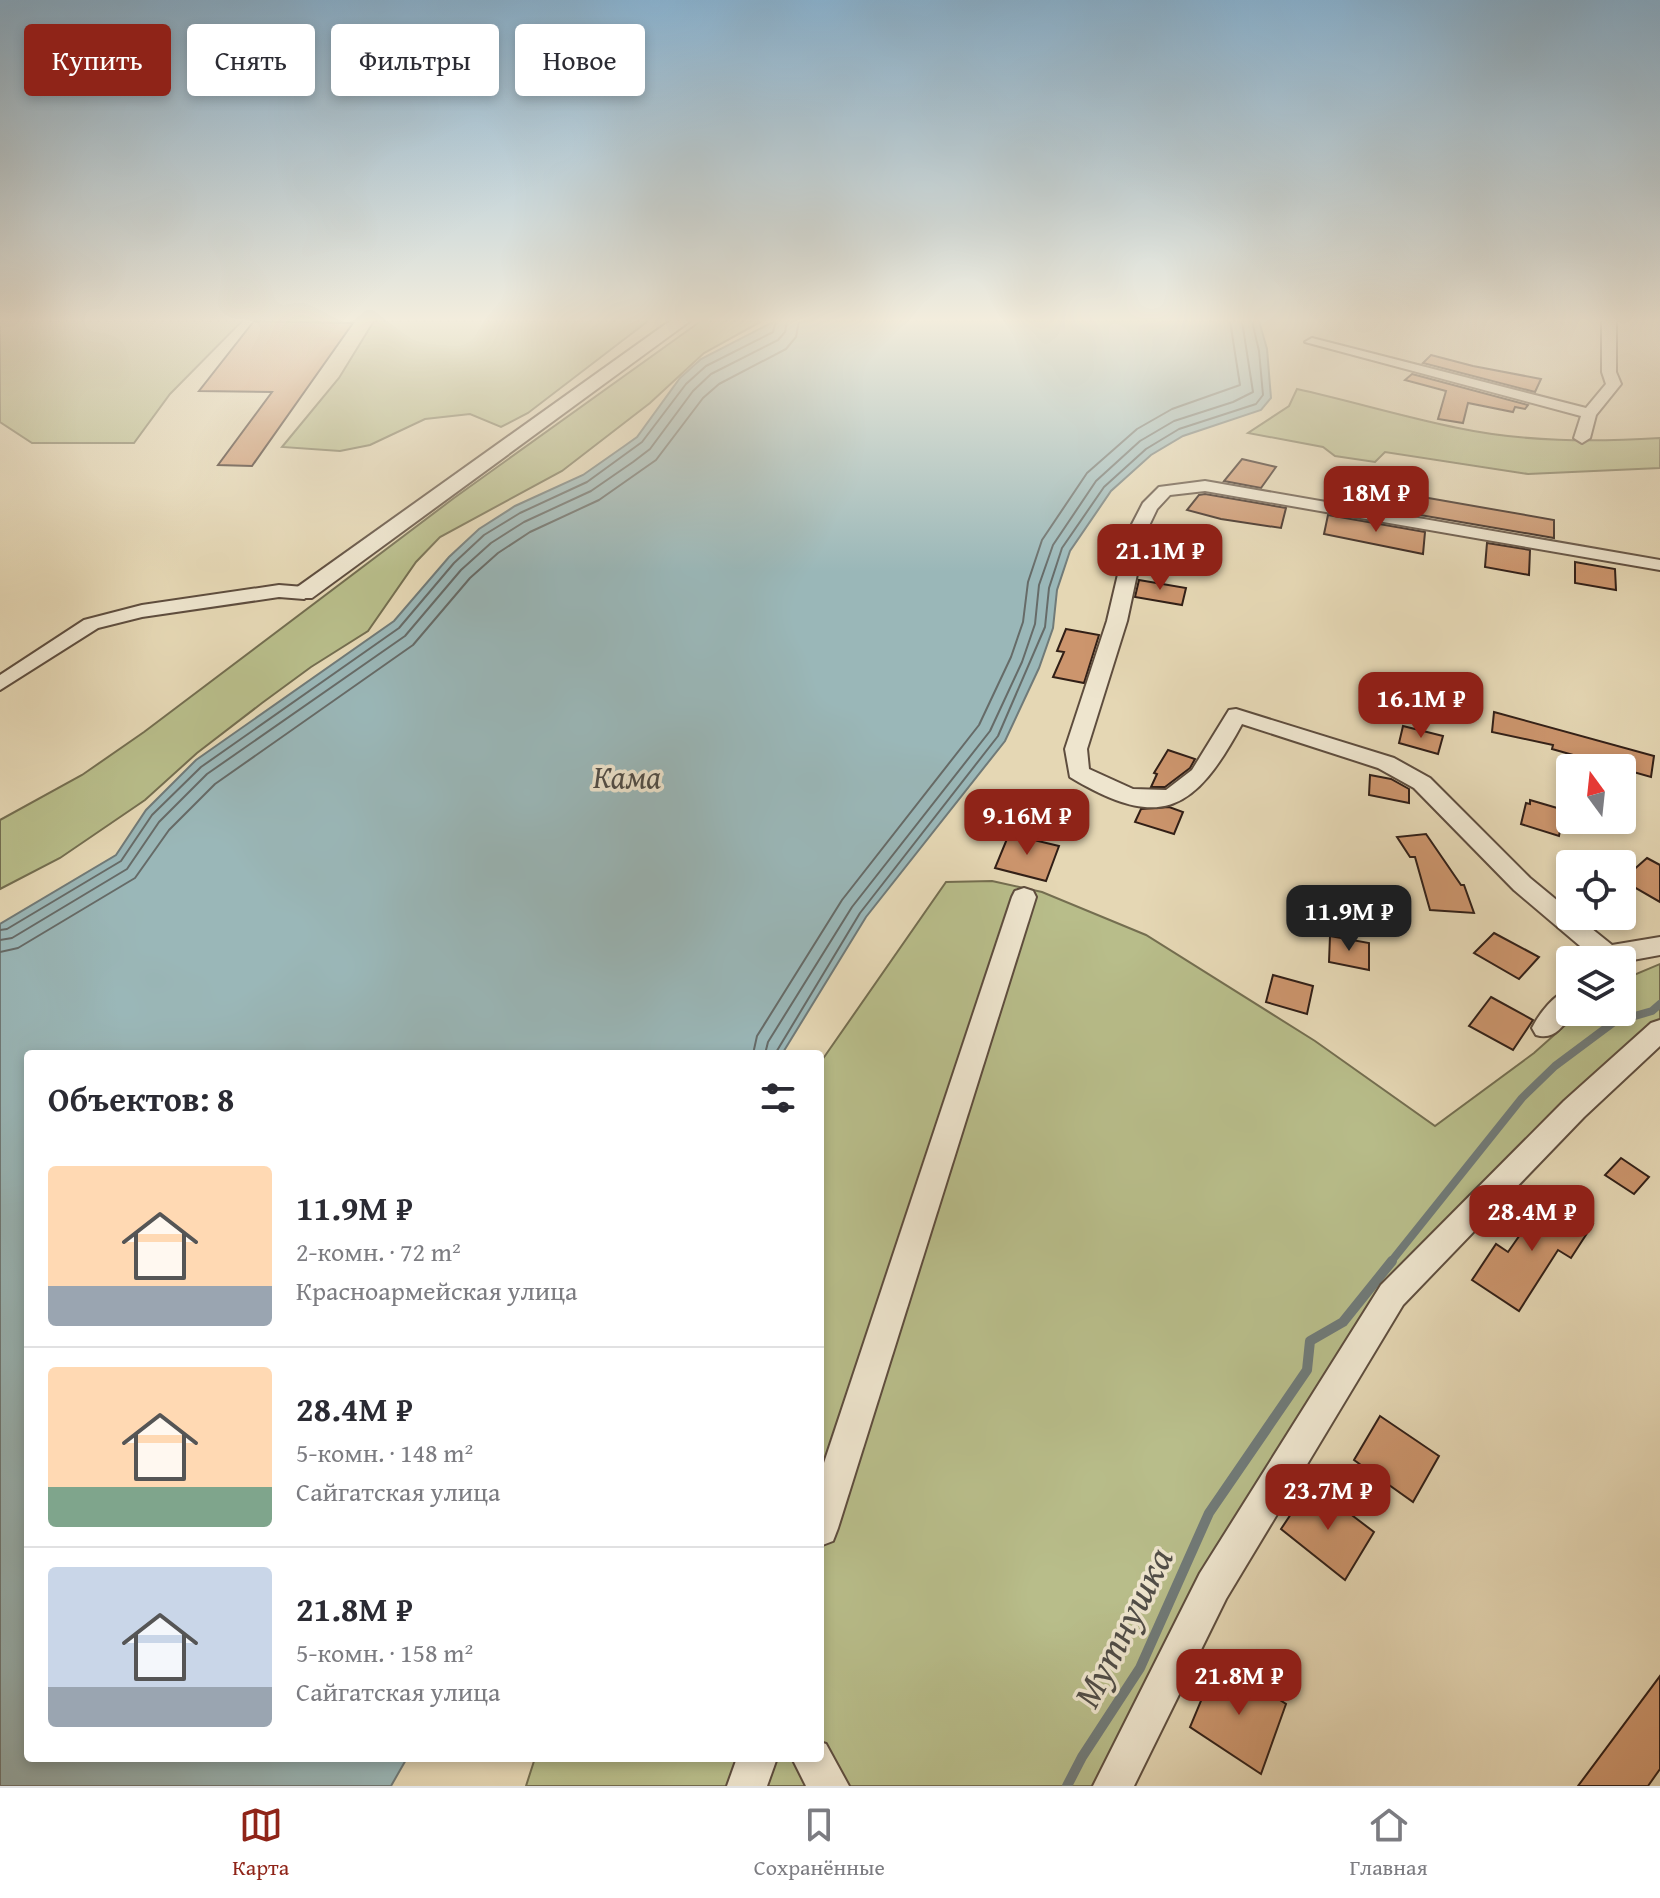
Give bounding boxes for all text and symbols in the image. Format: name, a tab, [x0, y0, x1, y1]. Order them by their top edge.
chip: Купить	[24, 24, 171, 96]
chip: Снять	[187, 24, 315, 96]
chip: Фильтры	[331, 24, 499, 96]
chip: Новое	[515, 24, 645, 96]
pin: 18M ₽	[1320, 466, 1432, 534]
text: 18M ₽	[1342, 472, 1410, 511]
pin: 21.1M ₽	[1086, 524, 1234, 592]
text: 21.1M ₽	[1115, 530, 1205, 569]
pin: 16.1M ₽	[1347, 672, 1495, 740]
text: 16.1M ₽	[1376, 678, 1466, 717]
water label: Кама	[593, 753, 661, 800]
north arrow	[1556, 754, 1636, 834]
map controls	[1556, 754, 1636, 1026]
pin: 9.16M ₽	[953, 789, 1101, 857]
text: 9.16M ₽	[982, 795, 1072, 834]
button: locate	[1556, 850, 1636, 930]
pin: 11.9M ₽	[1275, 885, 1423, 953]
text: 11.9M ₽	[1304, 891, 1394, 930]
button: layers	[1556, 946, 1636, 1026]
text: Объектов: 8	[48, 1074, 234, 1123]
icon: filters	[756, 1076, 800, 1120]
text: 11.9M ₽	[296, 1183, 413, 1232]
pin: 28.4M ₽	[1458, 1185, 1606, 1253]
text: 28.4M ₽	[1487, 1191, 1577, 1230]
icon: home	[112, 1198, 208, 1294]
text: 2-комн. · 72 m²	[296, 1232, 461, 1271]
text: Красноармейская улица	[296, 1271, 577, 1310]
text: 28.4M ₽	[296, 1384, 413, 1433]
icon: home	[112, 1399, 208, 1495]
text: 5-комн. · 148 m²	[296, 1433, 473, 1472]
pin: 23.7M ₽	[1254, 1464, 1402, 1532]
text: 23.7M ₽	[1283, 1470, 1373, 1509]
text: Сайгатская улица	[296, 1472, 500, 1511]
water label: Мутнушка	[1058, 1537, 1187, 1717]
text: 21.8M ₽	[296, 1584, 413, 1633]
icon: home	[112, 1599, 208, 1695]
text: 5-комн. · 158 m²	[296, 1633, 473, 1672]
pin: 21.8M ₽	[1165, 1649, 1313, 1717]
text: 21.8M ₽	[1194, 1655, 1284, 1694]
text: Сайгатская улица	[296, 1672, 500, 1711]
tab: Карта	[232, 1803, 289, 1883]
tab: Сохранённые	[754, 1803, 885, 1883]
tab: Главная	[1349, 1803, 1428, 1883]

